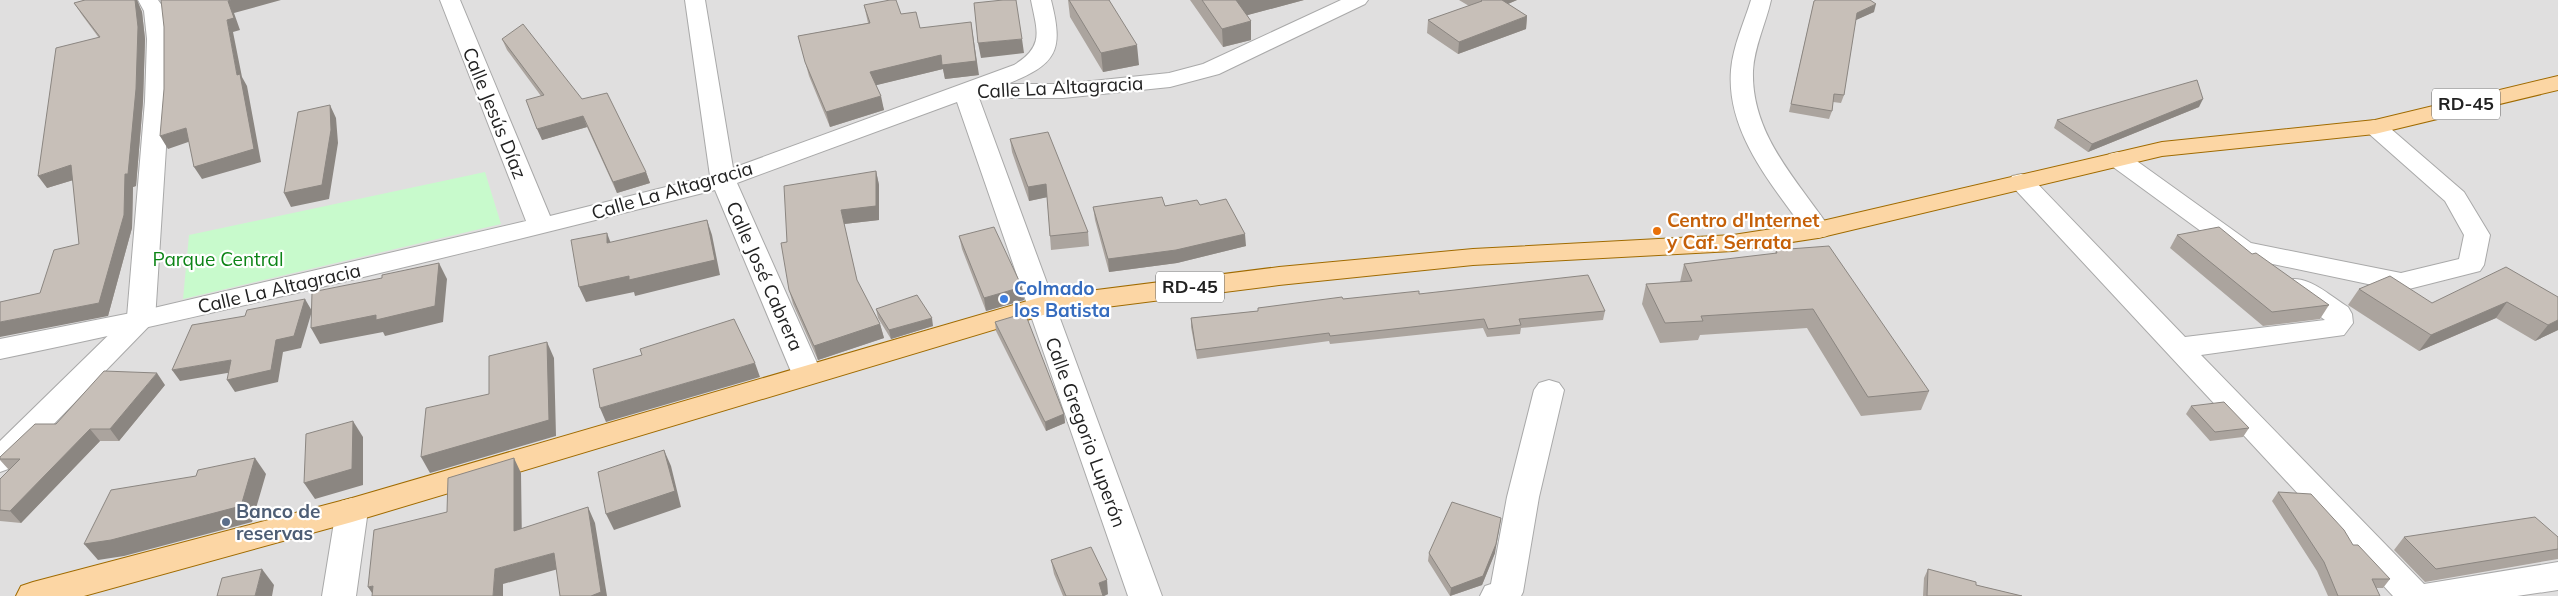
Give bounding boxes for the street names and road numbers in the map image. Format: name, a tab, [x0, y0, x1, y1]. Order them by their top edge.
street label: Calle Jesús Díaz	[458, 44, 532, 182]
street label: Calle La Altagracia	[976, 71, 1144, 103]
road number: RD-45	[2432, 88, 2500, 120]
street label: Calle La Altagracia	[589, 155, 755, 225]
street label: Calle José Cabrera	[721, 198, 809, 354]
street label: Calle La Altagracia	[195, 258, 363, 318]
road number: RD-45	[1156, 272, 1224, 302]
street label: Calle Gregorio Luperón	[1040, 334, 1132, 530]

